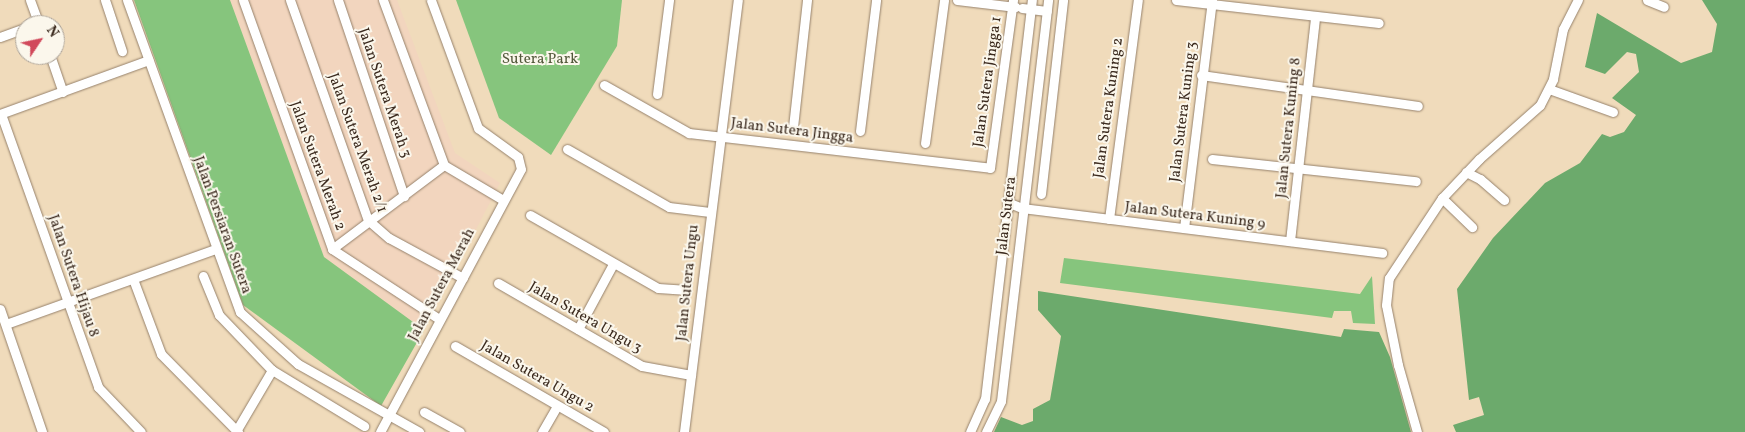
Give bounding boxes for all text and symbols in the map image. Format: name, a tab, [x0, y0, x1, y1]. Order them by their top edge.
north arrow	[15, 15, 65, 65]
street label: Jalan Sutera Jingga 1	[970, 15, 1006, 149]
text: N	[41, 22, 63, 41]
street label: Jalan Sutera Merah 3	[353, 26, 415, 160]
street label: Jalan Sutera Kuning 2	[1090, 37, 1128, 179]
street label: Jalan Sutera Kuning 3	[1166, 41, 1202, 183]
park label: Sutera Park	[502, 51, 578, 69]
street label: Jalan Sutera Kuning 8	[1273, 57, 1305, 199]
street label: Jalan Sutera Merah 2/1	[323, 71, 391, 215]
street label: Jalan Sutera Merah 2	[285, 99, 349, 233]
street label: Jalan Sutera Jingga	[730, 115, 854, 147]
street label: Jalan Persiaran Sutera	[189, 154, 255, 296]
street label: Jalan Sutera	[993, 176, 1021, 256]
street label: Jalan Sutera Kuning 9	[1124, 198, 1266, 234]
street label: Jalan Sutera Hijau 8	[44, 212, 102, 340]
street label: Jalan Sutera Ungu	[673, 224, 703, 342]
street label: Jalan Sutera Merah	[405, 225, 479, 345]
street label: Jalan Sutera Ungu 3	[525, 278, 645, 358]
street label: Jalan Sutera Ungu 2	[477, 337, 597, 417]

